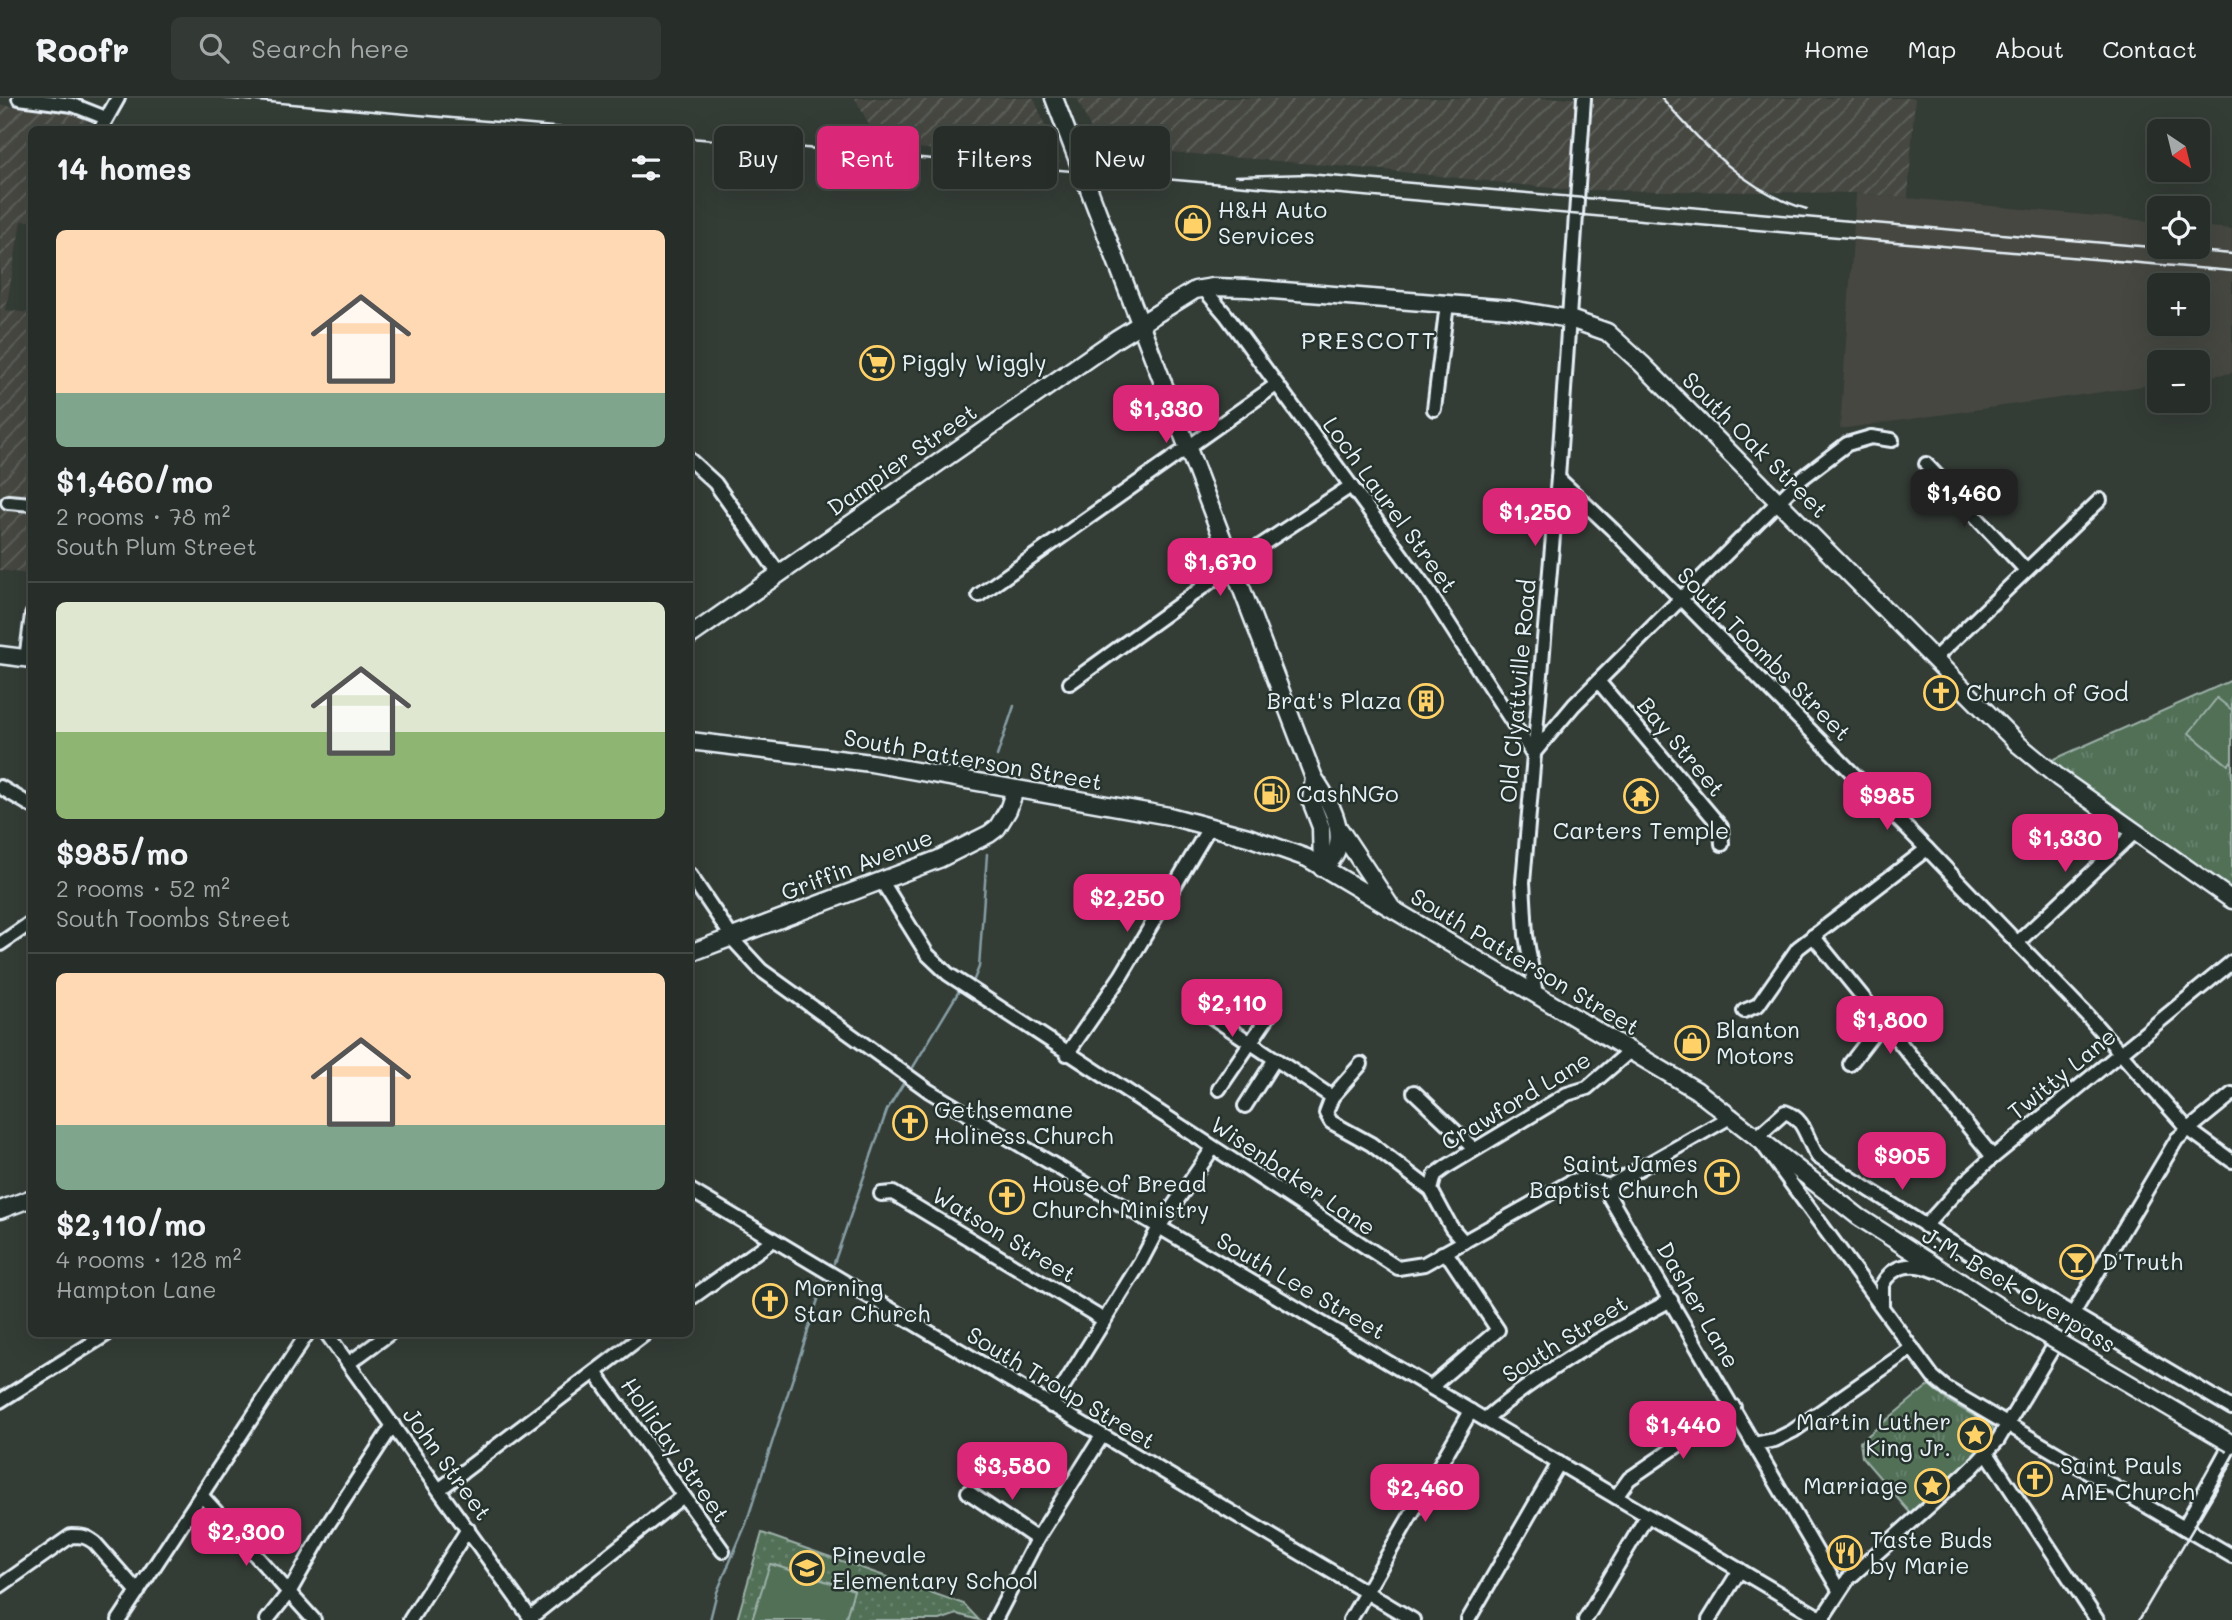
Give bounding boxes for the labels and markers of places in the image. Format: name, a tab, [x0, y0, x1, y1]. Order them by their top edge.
place label: H&H Auto Services	[1218, 194, 1327, 250]
shop icon: H&H Auto Services	[1174, 204, 1212, 242]
supermarket icon: Piggly Wiggly	[858, 344, 896, 382]
place label: Piggly Wiggly	[902, 347, 1047, 377]
pin: $1,330	[1109, 386, 1223, 445]
pin: $1,460	[1907, 470, 2021, 529]
pin: $1,250	[1478, 489, 1592, 548]
pin: $1,670	[1163, 538, 1277, 598]
church icon: Church of God	[1922, 674, 1960, 712]
place label: Church of God	[1966, 677, 2129, 707]
building icon: Brat's Plaza	[1407, 682, 1445, 720]
place label: Brat's Plaza	[1267, 685, 1402, 715]
pin: $985	[1846, 772, 1928, 832]
fuel station icon: CashNGo	[1253, 775, 1291, 813]
temple icon: Carters Temple	[1622, 777, 1660, 815]
place label: CashNGo	[1296, 778, 1399, 808]
pin: $1,330	[2008, 814, 2122, 874]
place label: Carters Temple	[1553, 815, 1729, 845]
pin: $2,250	[1070, 874, 1184, 934]
pin: $2,110	[1175, 979, 1289, 1039]
pin: $1,800	[1833, 996, 1947, 1056]
place label: Blanton Motors	[1716, 1014, 1800, 1070]
shop icon: Blanton Motors	[1673, 1024, 1711, 1062]
place label: Gethsemane Holiness Church	[934, 1094, 1114, 1150]
church icon: Gethsemane Holiness Church	[891, 1104, 929, 1142]
pin: $905	[1861, 1132, 1943, 1192]
place label: Saint James Baptist Church	[1529, 1148, 1698, 1204]
church icon: Saint James Baptist Church	[1703, 1158, 1741, 1196]
place label: House of Bread Church Ministry	[1032, 1168, 1209, 1224]
church icon: House of Bread Church Ministry	[988, 1178, 1026, 1216]
bar icon: D'Truth	[2058, 1243, 2096, 1281]
place label: D'Truth	[2102, 1246, 2183, 1276]
place label: Morning Star Church	[794, 1272, 930, 1328]
church icon: Morning Star Church	[751, 1282, 789, 1320]
pin: $1,440	[1626, 1402, 1740, 1461]
place label: Martin Luther King Jr.	[1796, 1406, 1951, 1462]
place icon: Martin Luther King Jr.	[1956, 1416, 1994, 1454]
pin: $3,580	[955, 1442, 1069, 1502]
place label: Saint Pauls AME Church	[2060, 1450, 2195, 1506]
church icon: Saint Pauls AME Church	[2016, 1460, 2054, 1498]
pin: $2,460	[1368, 1464, 1482, 1524]
place icon: Marriage	[1913, 1467, 1951, 1505]
place label: Marriage	[1803, 1470, 1908, 1500]
pin: $2,300	[189, 1508, 303, 1568]
place label: Taste Buds by Marie	[1870, 1524, 1993, 1580]
restaurant icon: Taste Buds by Marie	[1826, 1534, 1864, 1572]
place label: Pinevale Elementary School	[832, 1539, 1038, 1595]
school or university icon: Pinevale Elementary School	[788, 1549, 826, 1587]

